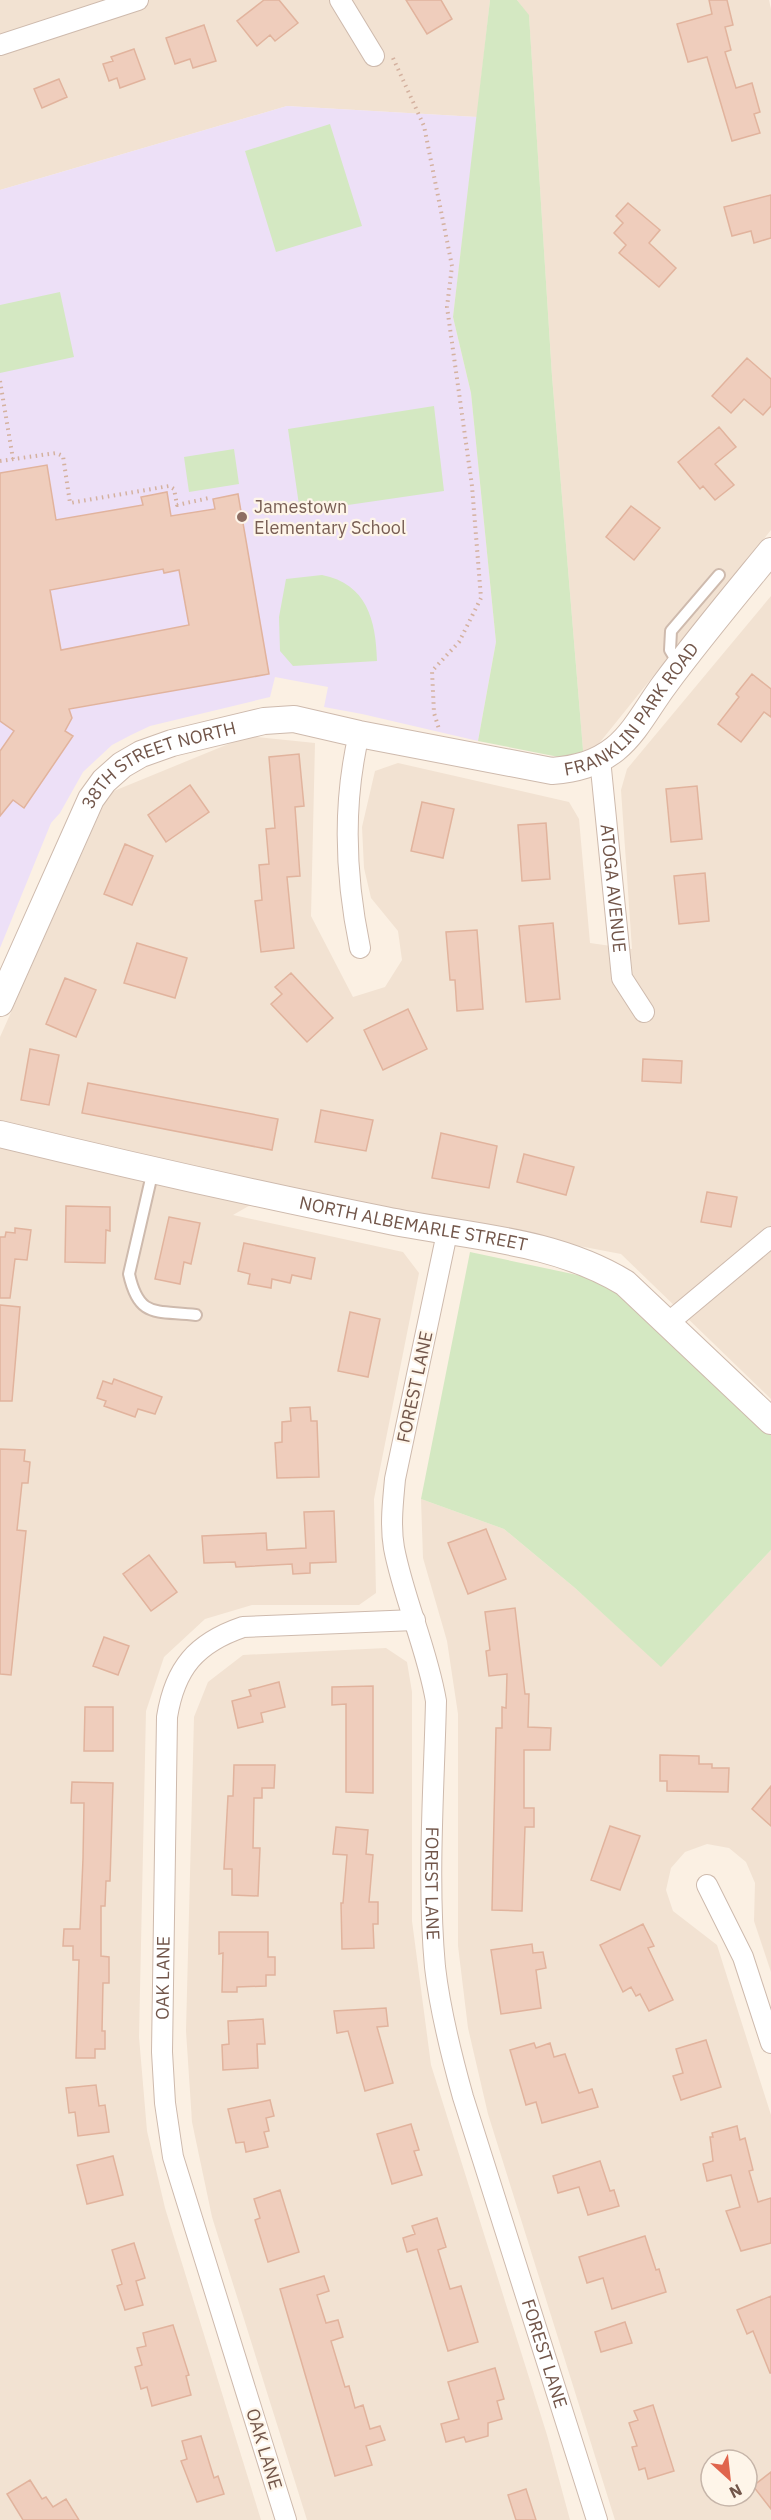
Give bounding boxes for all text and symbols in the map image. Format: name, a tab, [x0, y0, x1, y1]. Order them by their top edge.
place label: Jamestown Elementary School	[254, 495, 406, 539]
marker: Jamestown Elementary School	[235, 510, 249, 524]
street label: FRANKLIN PARK ROAD	[562, 638, 703, 781]
street label: 38TH STREET NORTH	[76, 716, 238, 812]
street label: ATOGA AVENUE	[596, 823, 631, 954]
street label: NORTH ALBEMARLE STREET	[297, 1191, 530, 1256]
street label: FOREST LANE	[391, 1329, 438, 1445]
street label: FOREST LANE	[420, 1827, 445, 1941]
street label: OAK LANE	[150, 1936, 175, 2020]
street label: FOREST LANE	[517, 2296, 573, 2411]
street label: OAK LANE	[241, 2405, 288, 2492]
north arrow	[699, 2448, 759, 2508]
text: N	[726, 2480, 746, 2503]

